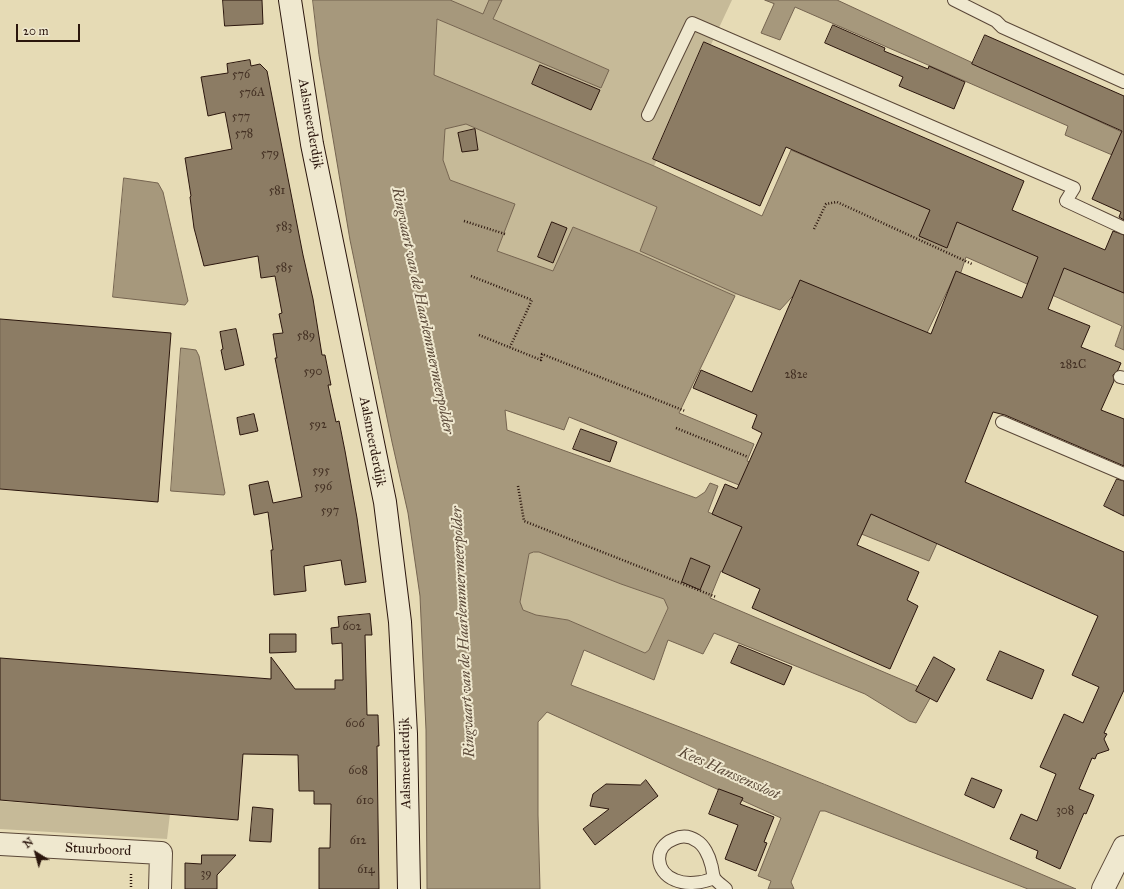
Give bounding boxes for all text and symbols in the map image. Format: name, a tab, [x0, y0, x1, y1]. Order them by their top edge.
scale bar	[18, 16, 82, 42]
text: 20 m	[23, 24, 49, 38]
house number: 576	[232, 68, 250, 82]
street label: Aalsmeerderdijk	[294, 77, 326, 171]
house number: 576A	[239, 86, 265, 100]
house number: 577	[232, 110, 250, 124]
house number: 578	[235, 127, 253, 141]
house number: 579	[261, 147, 279, 161]
house number: 581	[269, 184, 285, 198]
water label: Ringvaart van de Haarlemmermeerpolder	[387, 186, 457, 436]
house number: 583	[276, 220, 292, 234]
house number: 585	[275, 261, 293, 275]
house number: 589	[297, 329, 315, 343]
house number: 282C	[1060, 358, 1086, 372]
house number: 590	[303, 365, 323, 379]
house number: 282e	[784, 368, 808, 382]
street label: Aalsmeerderdijk	[355, 395, 389, 489]
house number: 592	[309, 418, 327, 432]
house number: 595	[312, 464, 330, 478]
house number: 596	[314, 480, 332, 494]
house number: 597	[321, 504, 339, 518]
water label: Ringvaart van de Haarlemmermeerpolder	[448, 506, 480, 758]
house number: 602	[342, 620, 362, 634]
house number: 606	[345, 717, 365, 731]
street label: Aalsmeerderdijk	[397, 717, 415, 809]
water label: Kees Hanssenssloot	[676, 744, 782, 804]
house number: 608	[348, 764, 368, 778]
house number: 610	[356, 794, 374, 808]
house number: 308	[1056, 804, 1074, 818]
north arrow	[16, 833, 56, 873]
house number: 612	[350, 834, 366, 848]
text: N	[21, 835, 36, 851]
street label: Stuurboord	[64, 840, 132, 860]
house number: 614	[357, 863, 375, 877]
house number: 39	[200, 867, 212, 881]

